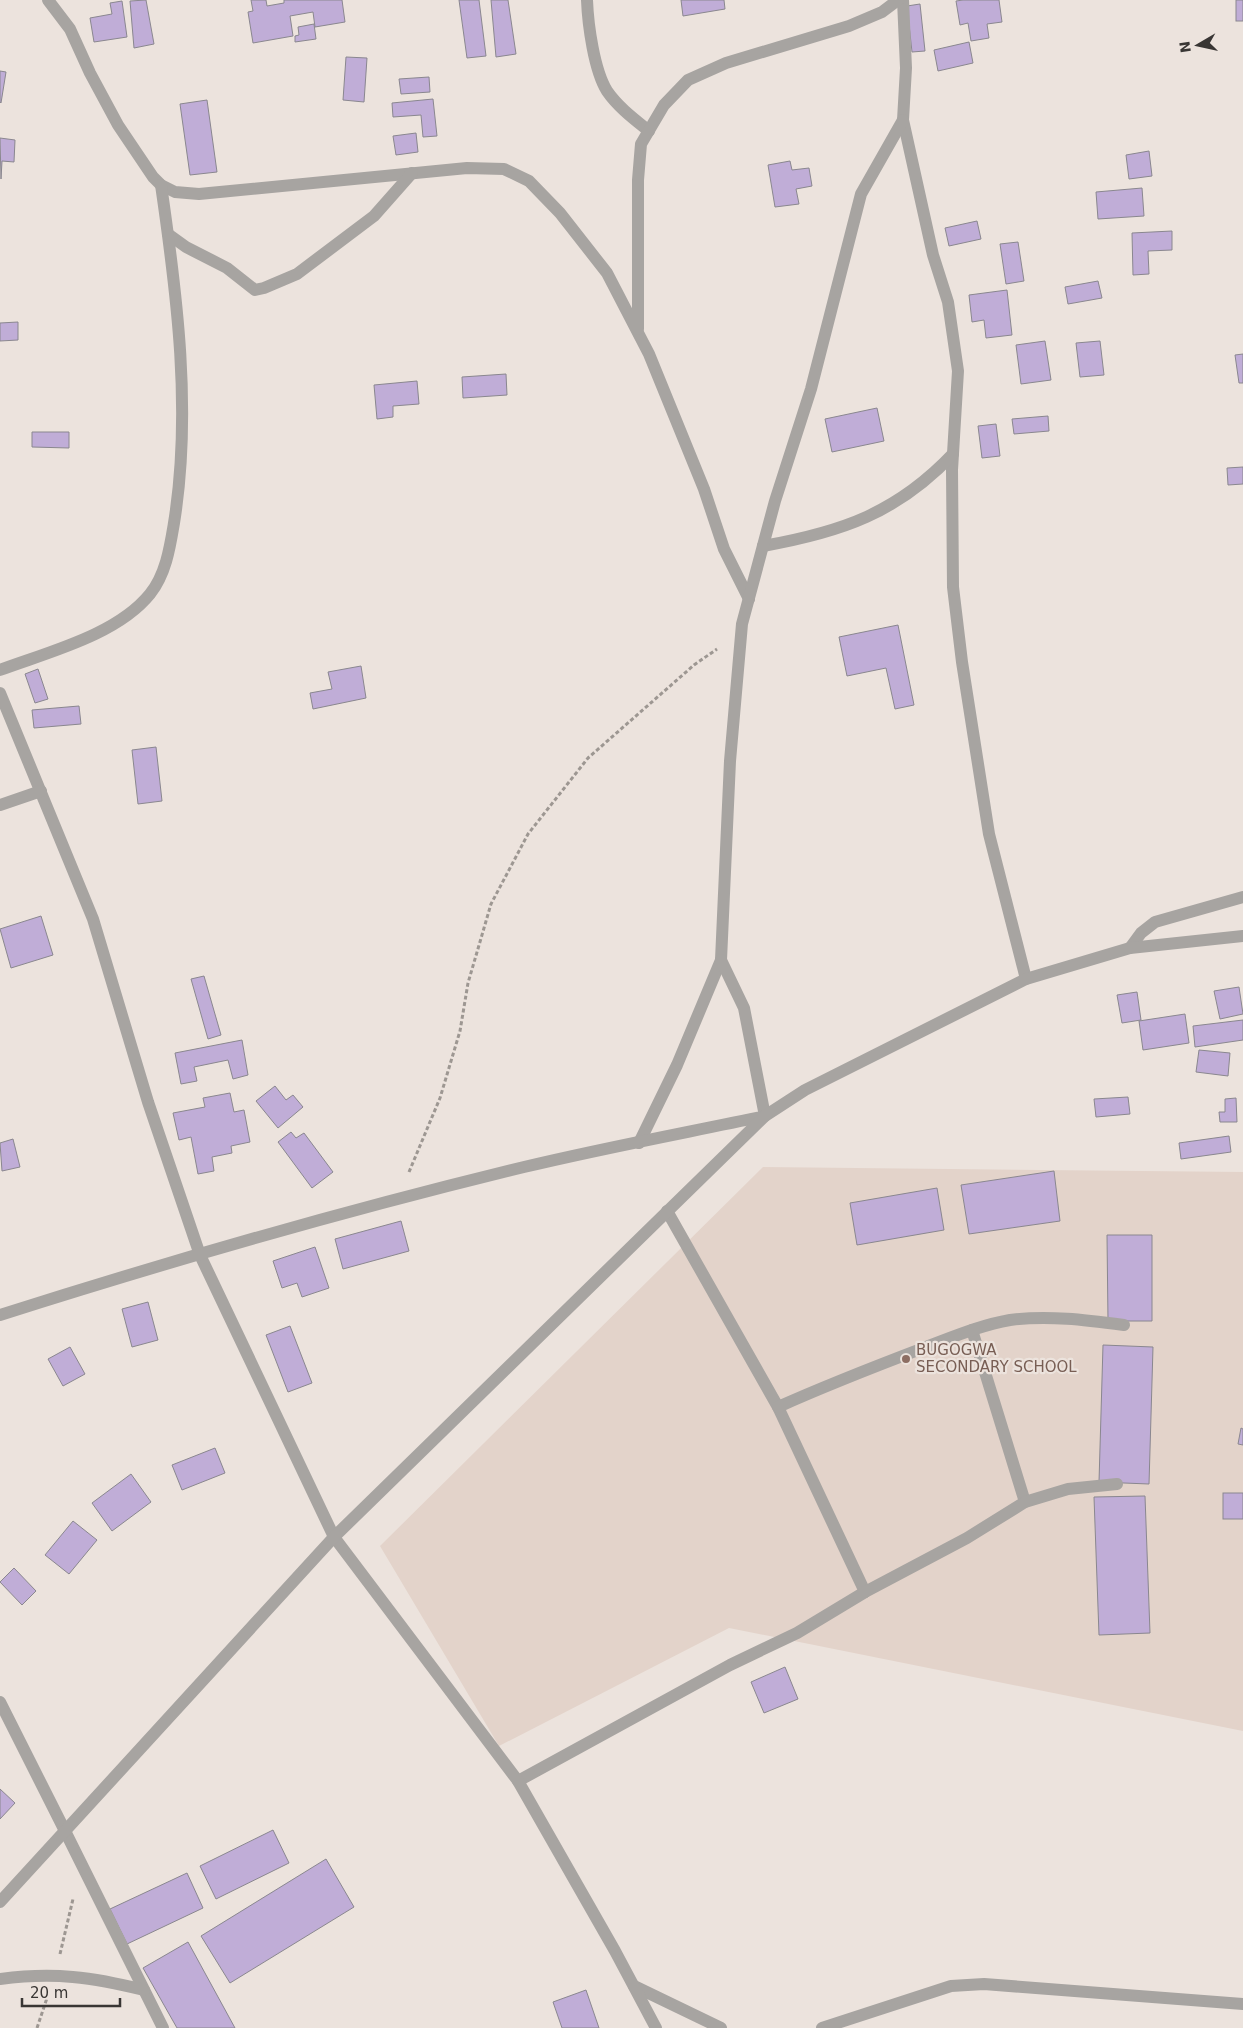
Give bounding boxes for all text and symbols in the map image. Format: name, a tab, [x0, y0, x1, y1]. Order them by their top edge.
north arrow	[1173, 20, 1223, 70]
text: N	[1176, 40, 1194, 54]
place label: BUGOGWA SECONDARY SCHOOL	[916, 1341, 1077, 1376]
marker: BUGOGWA SECONDARY SCHOOL	[900, 1353, 912, 1365]
scale bar	[22, 1976, 120, 2008]
text: 20 m	[30, 1984, 68, 2002]

